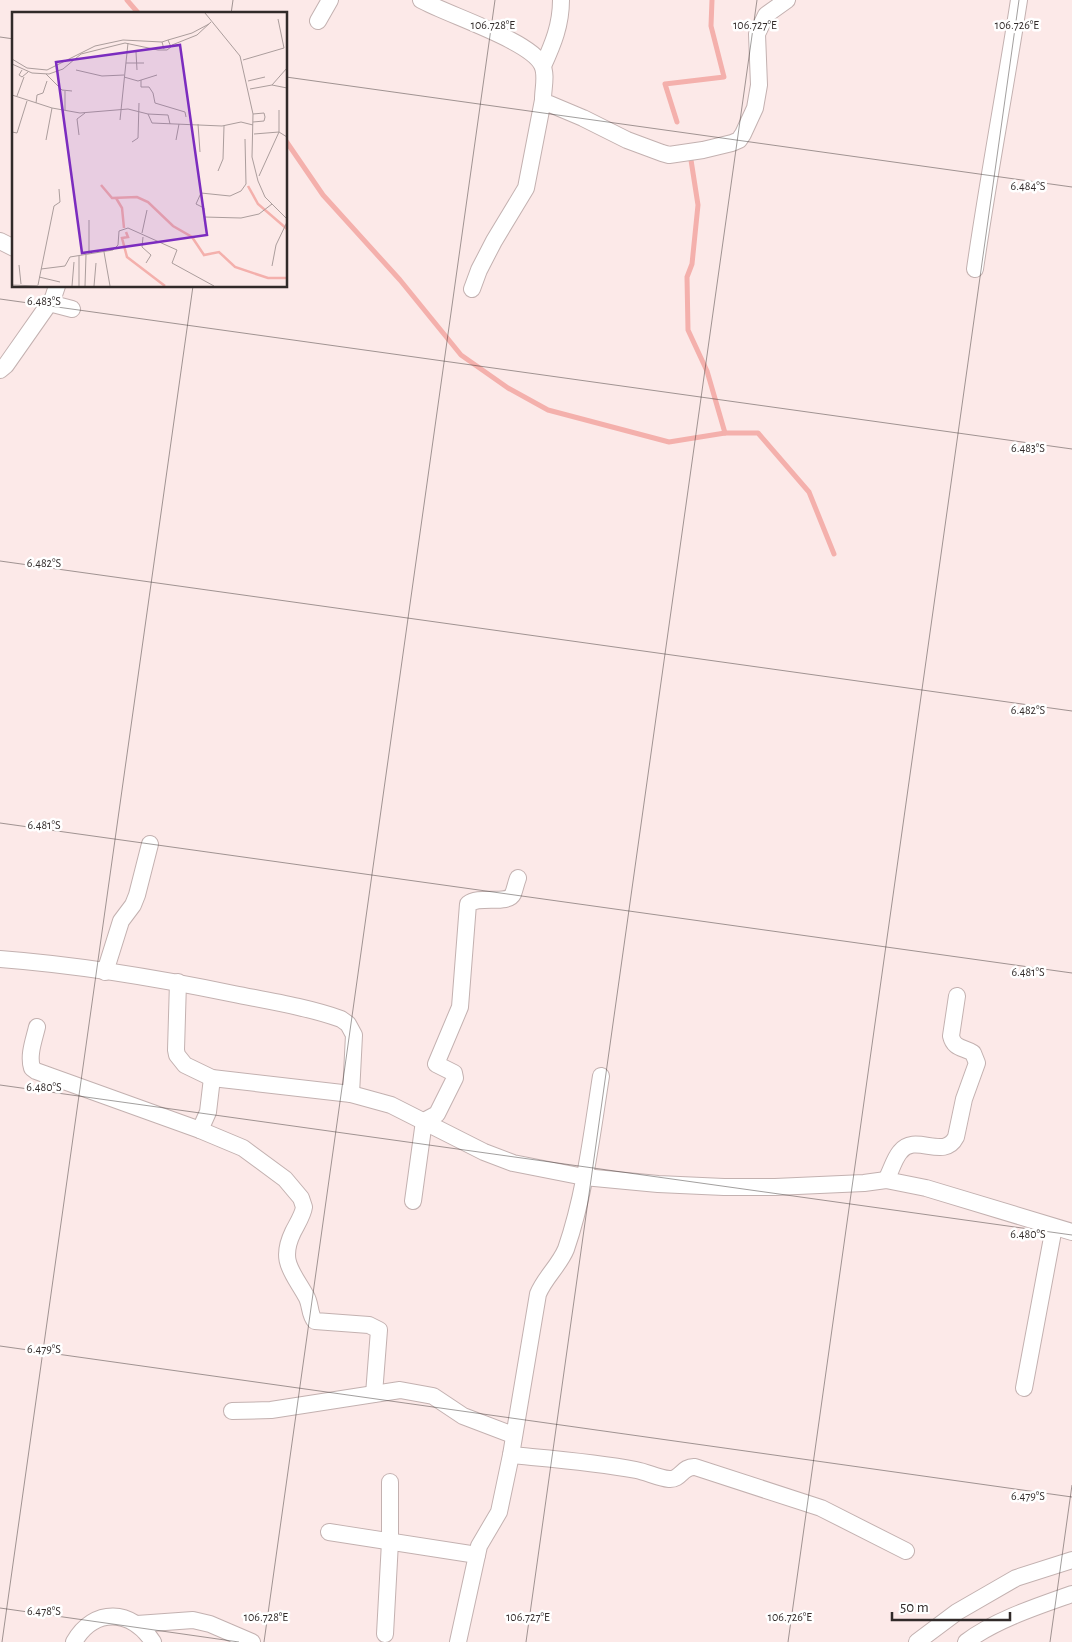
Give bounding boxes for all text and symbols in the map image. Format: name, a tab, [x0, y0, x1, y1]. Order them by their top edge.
inset map	[12, 12, 288, 288]
text: 106.728°E	[471, 19, 515, 31]
text: 106.727°E	[733, 19, 777, 31]
text: 106.726°E	[995, 19, 1039, 31]
text: 6.484°S	[1011, 180, 1046, 192]
text: 6.483°S	[27, 295, 61, 307]
text: 6.483°S	[1011, 442, 1045, 454]
text: 6.482°S	[27, 557, 62, 569]
text: 6.482°S	[1011, 704, 1046, 716]
text: 6.481°S	[27, 819, 61, 831]
text: 6.481°S	[1011, 966, 1045, 978]
text: 6.480°S	[26, 1081, 62, 1093]
text: 6.480°S	[1010, 1228, 1046, 1240]
text: 6.479°S	[27, 1343, 61, 1355]
text: 6.479°S	[1011, 1490, 1045, 1502]
scale bar	[892, 1590, 1010, 1622]
text: 50 m	[900, 1600, 929, 1615]
text: 6.478°S	[27, 1605, 61, 1617]
text: 106.728°E	[244, 1611, 288, 1623]
text: 106.727°E	[506, 1611, 550, 1623]
text: 106.726°E	[768, 1611, 812, 1623]

